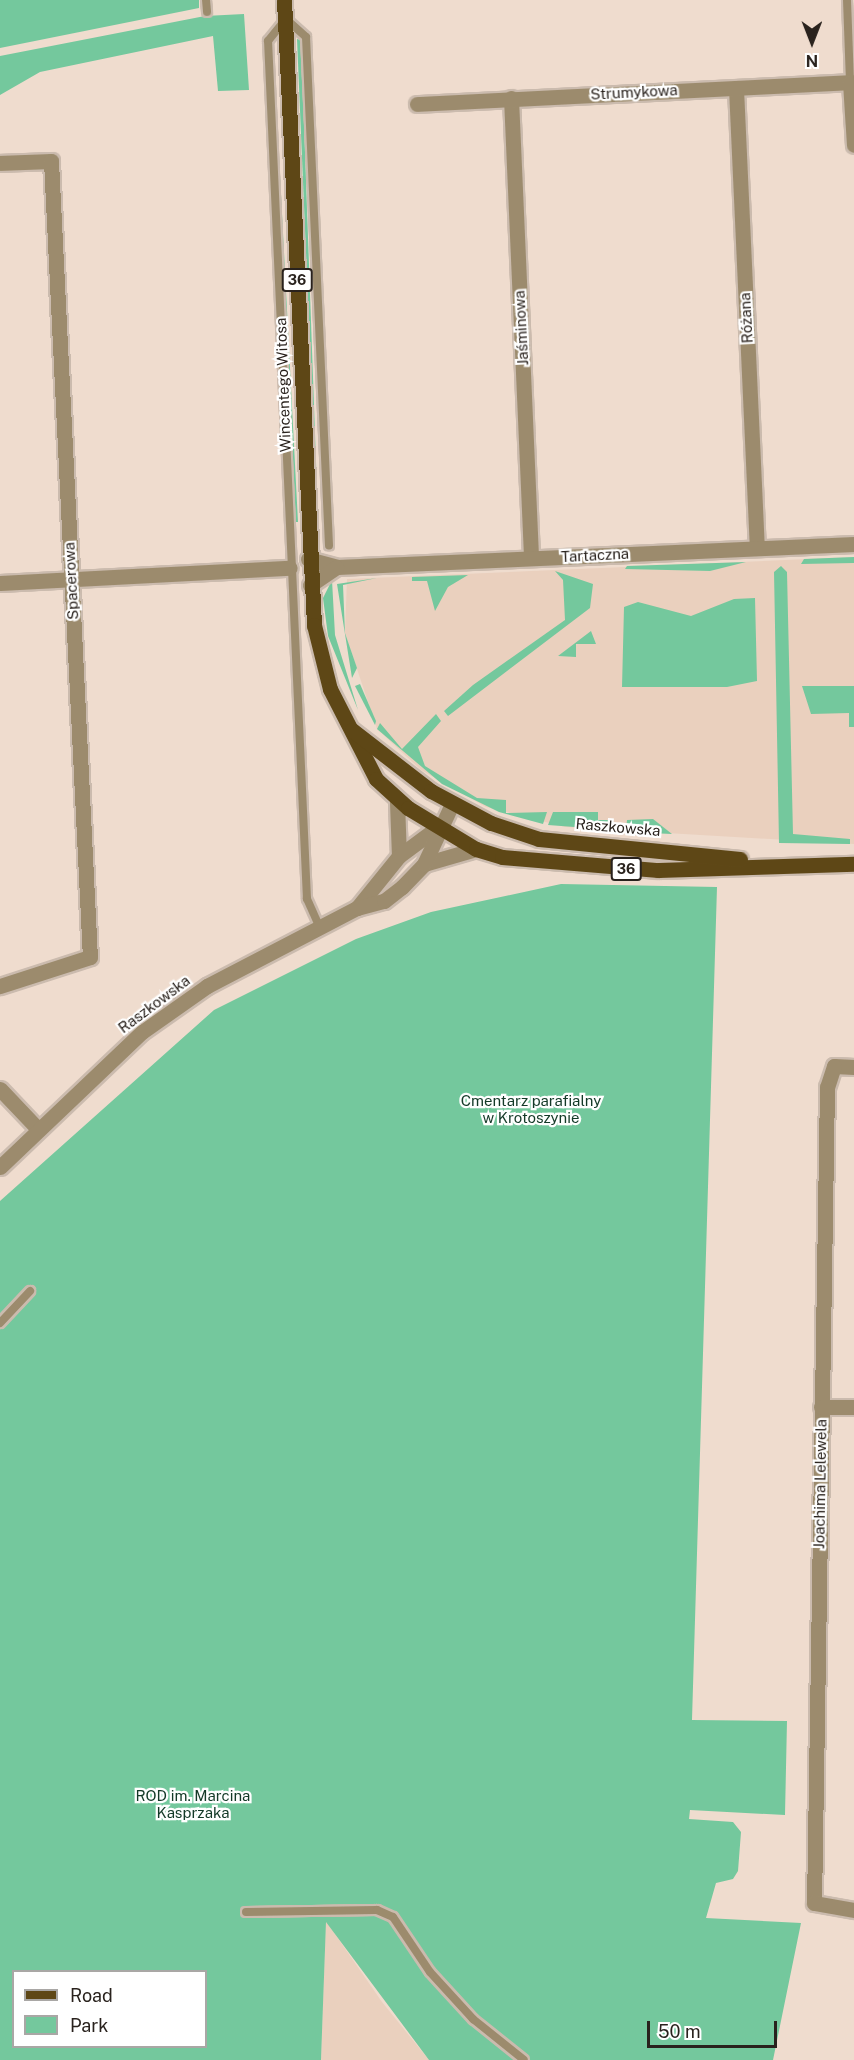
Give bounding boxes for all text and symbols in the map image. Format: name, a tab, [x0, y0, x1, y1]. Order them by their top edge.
north arrow	[782, 12, 842, 72]
text: N	[806, 51, 818, 70]
street label: Strumykowa	[590, 81, 678, 103]
road number: 36	[280, 269, 314, 291]
street label: Jaśminowa	[510, 290, 532, 366]
street label: Różana	[736, 292, 756, 344]
street label: Wincentego Witosa	[272, 317, 294, 453]
street label: Spacerowa	[60, 542, 82, 620]
street label: Tartaczna	[561, 544, 629, 566]
street label: Raszkowska	[575, 814, 661, 840]
road number: 36	[610, 858, 642, 880]
street label: Raszkowska	[115, 971, 193, 1037]
park label: Cmentarz parafialny w Krotoszynie	[461, 1091, 601, 1126]
street label: Joachima Lelewela	[810, 1419, 830, 1549]
park label: ROD im. Marcina Kasprzaka	[136, 1786, 250, 1821]
legend	[12, 1970, 207, 2048]
text: Road	[70, 1985, 113, 2006]
scale bar	[650, 2009, 780, 2047]
text: Park	[70, 2015, 108, 2036]
text: 50 m	[658, 2021, 701, 2042]

